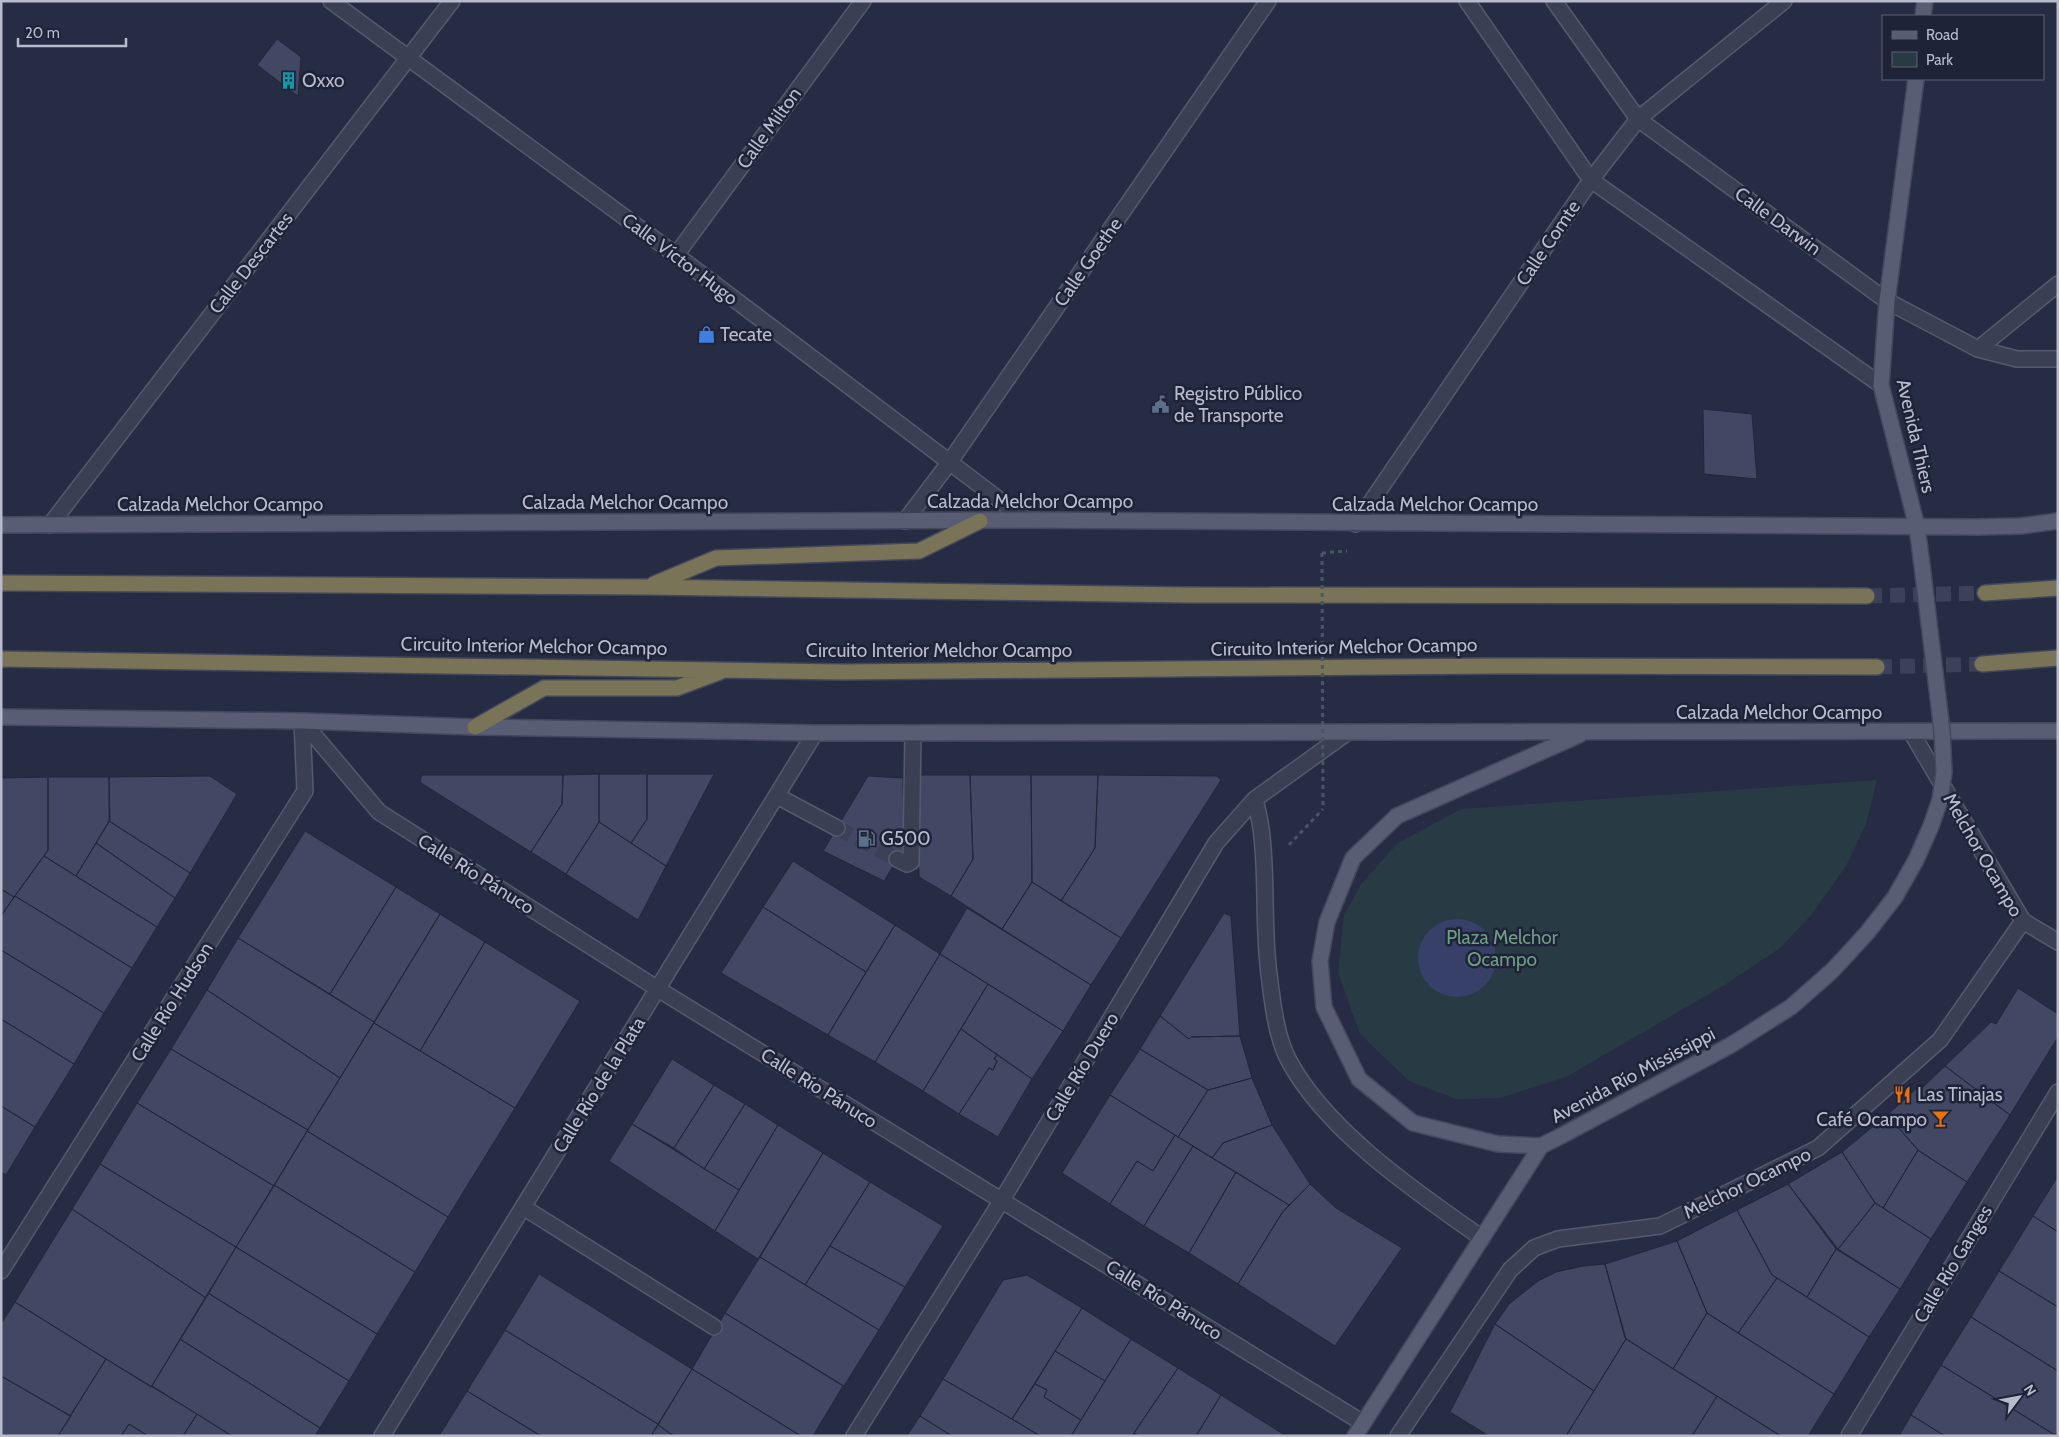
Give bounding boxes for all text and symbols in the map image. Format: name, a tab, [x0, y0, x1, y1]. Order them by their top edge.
scale bar	[18, 15, 125, 47]
legend	[1882, 15, 2044, 80]
text: 20 m	[25, 24, 60, 42]
text: Road	[1926, 26, 1959, 44]
text: Park	[1926, 51, 1953, 69]
place label: Oxxo	[302, 69, 345, 92]
building icon: Oxxo	[278, 70, 298, 90]
street label: Calle Milton	[732, 83, 806, 173]
street label: Calle Darwin	[1730, 182, 1826, 260]
street label: Calle Comte	[1511, 196, 1585, 290]
street label: Calle Descartes	[204, 207, 298, 318]
street label: Calle Víctor Hugo	[618, 208, 742, 310]
street label: Calle Goethe	[1049, 213, 1127, 311]
place label: Tecate	[720, 323, 772, 346]
shop icon: Tecate	[696, 324, 716, 344]
street label: Avenida Thiers	[1892, 377, 1940, 495]
place label: Registro Público de Transporte	[1174, 382, 1302, 427]
public building icon: Registro Público de Transporte	[1150, 394, 1170, 414]
street label: Calzada Melchor Ocampo	[927, 490, 1133, 513]
street label: Calzada Melchor Ocampo	[522, 491, 728, 514]
street label: Calzada Melchor Ocampo	[117, 493, 323, 516]
street label: Calzada Melchor Ocampo	[1332, 493, 1538, 516]
street label: Circuito Interior Melchor Ocampo	[400, 632, 668, 660]
street label: Circuito Interior Melchor Ocampo	[1210, 633, 1478, 661]
street label: Circuito Interior Melchor Ocampo	[806, 639, 1072, 662]
street label: Calzada Melchor Ocampo	[1676, 701, 1882, 724]
street label: Melchor Ocampo	[1938, 789, 2028, 921]
place label: G500	[881, 827, 931, 850]
fuel station icon: G500	[857, 828, 877, 848]
street label: Calle Río Pánuco	[413, 829, 539, 919]
park label: Plaza Melchor Ocampo	[1446, 926, 1558, 971]
street label: Calle Río Hudson	[126, 938, 218, 1066]
street label: Calle Río Duero	[1040, 1008, 1124, 1126]
street label: Calle Río de la Plata	[548, 1013, 650, 1157]
street label: Avenida Río Mississippi	[1547, 1022, 1719, 1128]
street label: Calle Río Pánuco	[756, 1043, 882, 1133]
place label: Las Tinajas	[1917, 1083, 2003, 1106]
restaurant icon: Las Tinajas	[1893, 1084, 1913, 1104]
place label: Café Ocampo	[1816, 1108, 1927, 1131]
bar icon: Café Ocampo	[1931, 1109, 1951, 1129]
street label: Melchor Ocampo	[1680, 1142, 1814, 1224]
street label: Calle Río Ganges	[1909, 1201, 1997, 1327]
street label: Calle Río Pánuco	[1101, 1255, 1227, 1345]
north arrow	[1994, 1372, 2044, 1422]
text: N	[2020, 1381, 2040, 1399]

